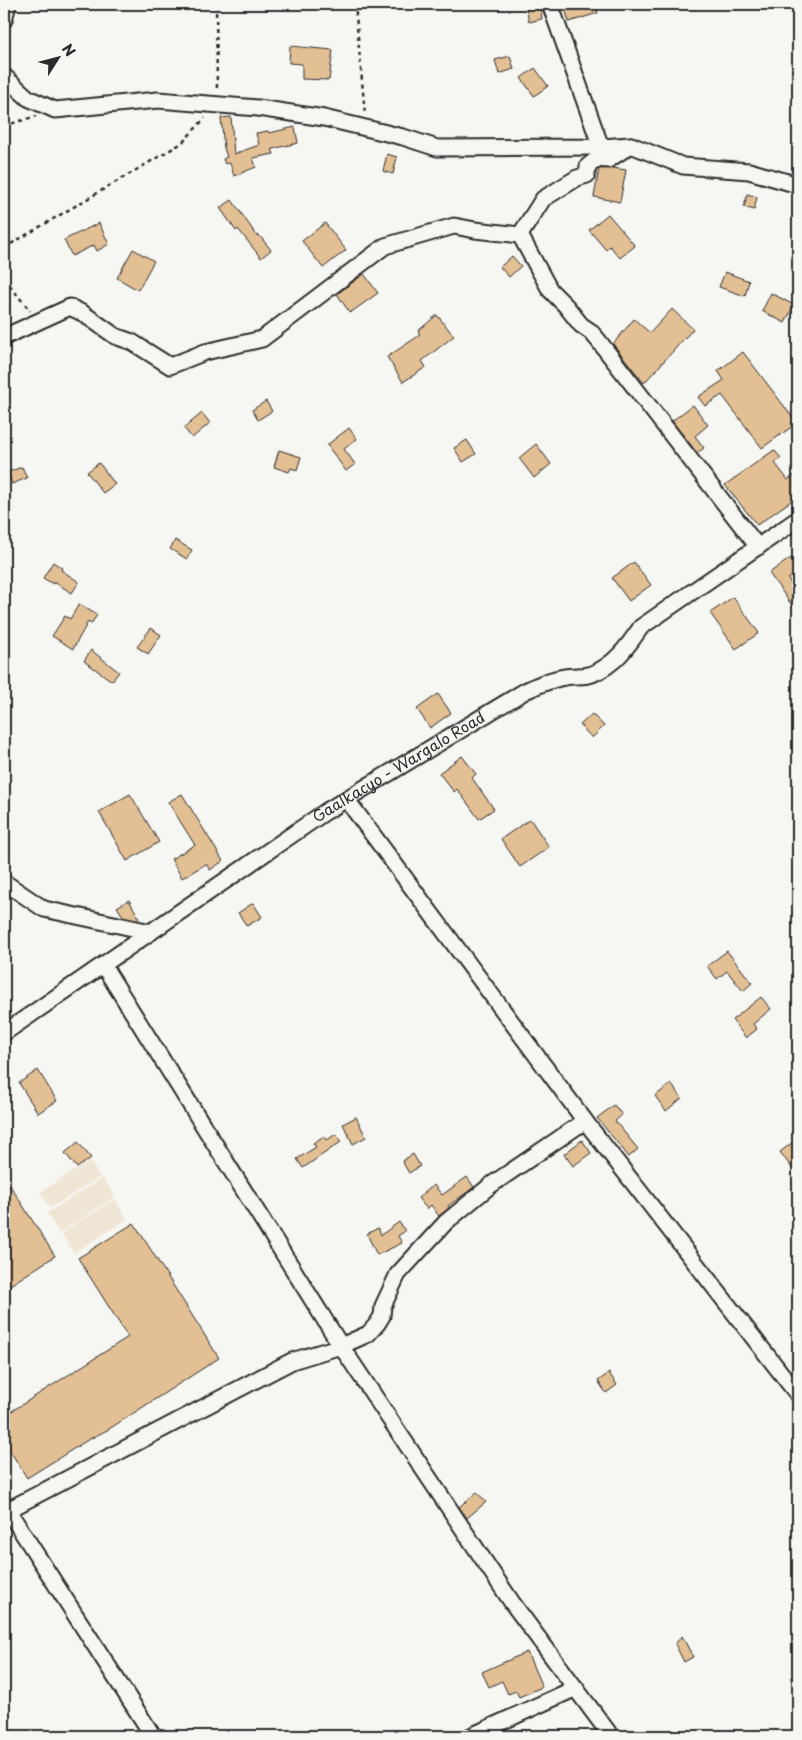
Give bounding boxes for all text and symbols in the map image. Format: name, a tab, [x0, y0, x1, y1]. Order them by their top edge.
north arrow	[32, 32, 82, 82]
text: N	[57, 39, 81, 61]
street label: Gaalkacyo - Wargalo Road	[307, 705, 489, 827]

